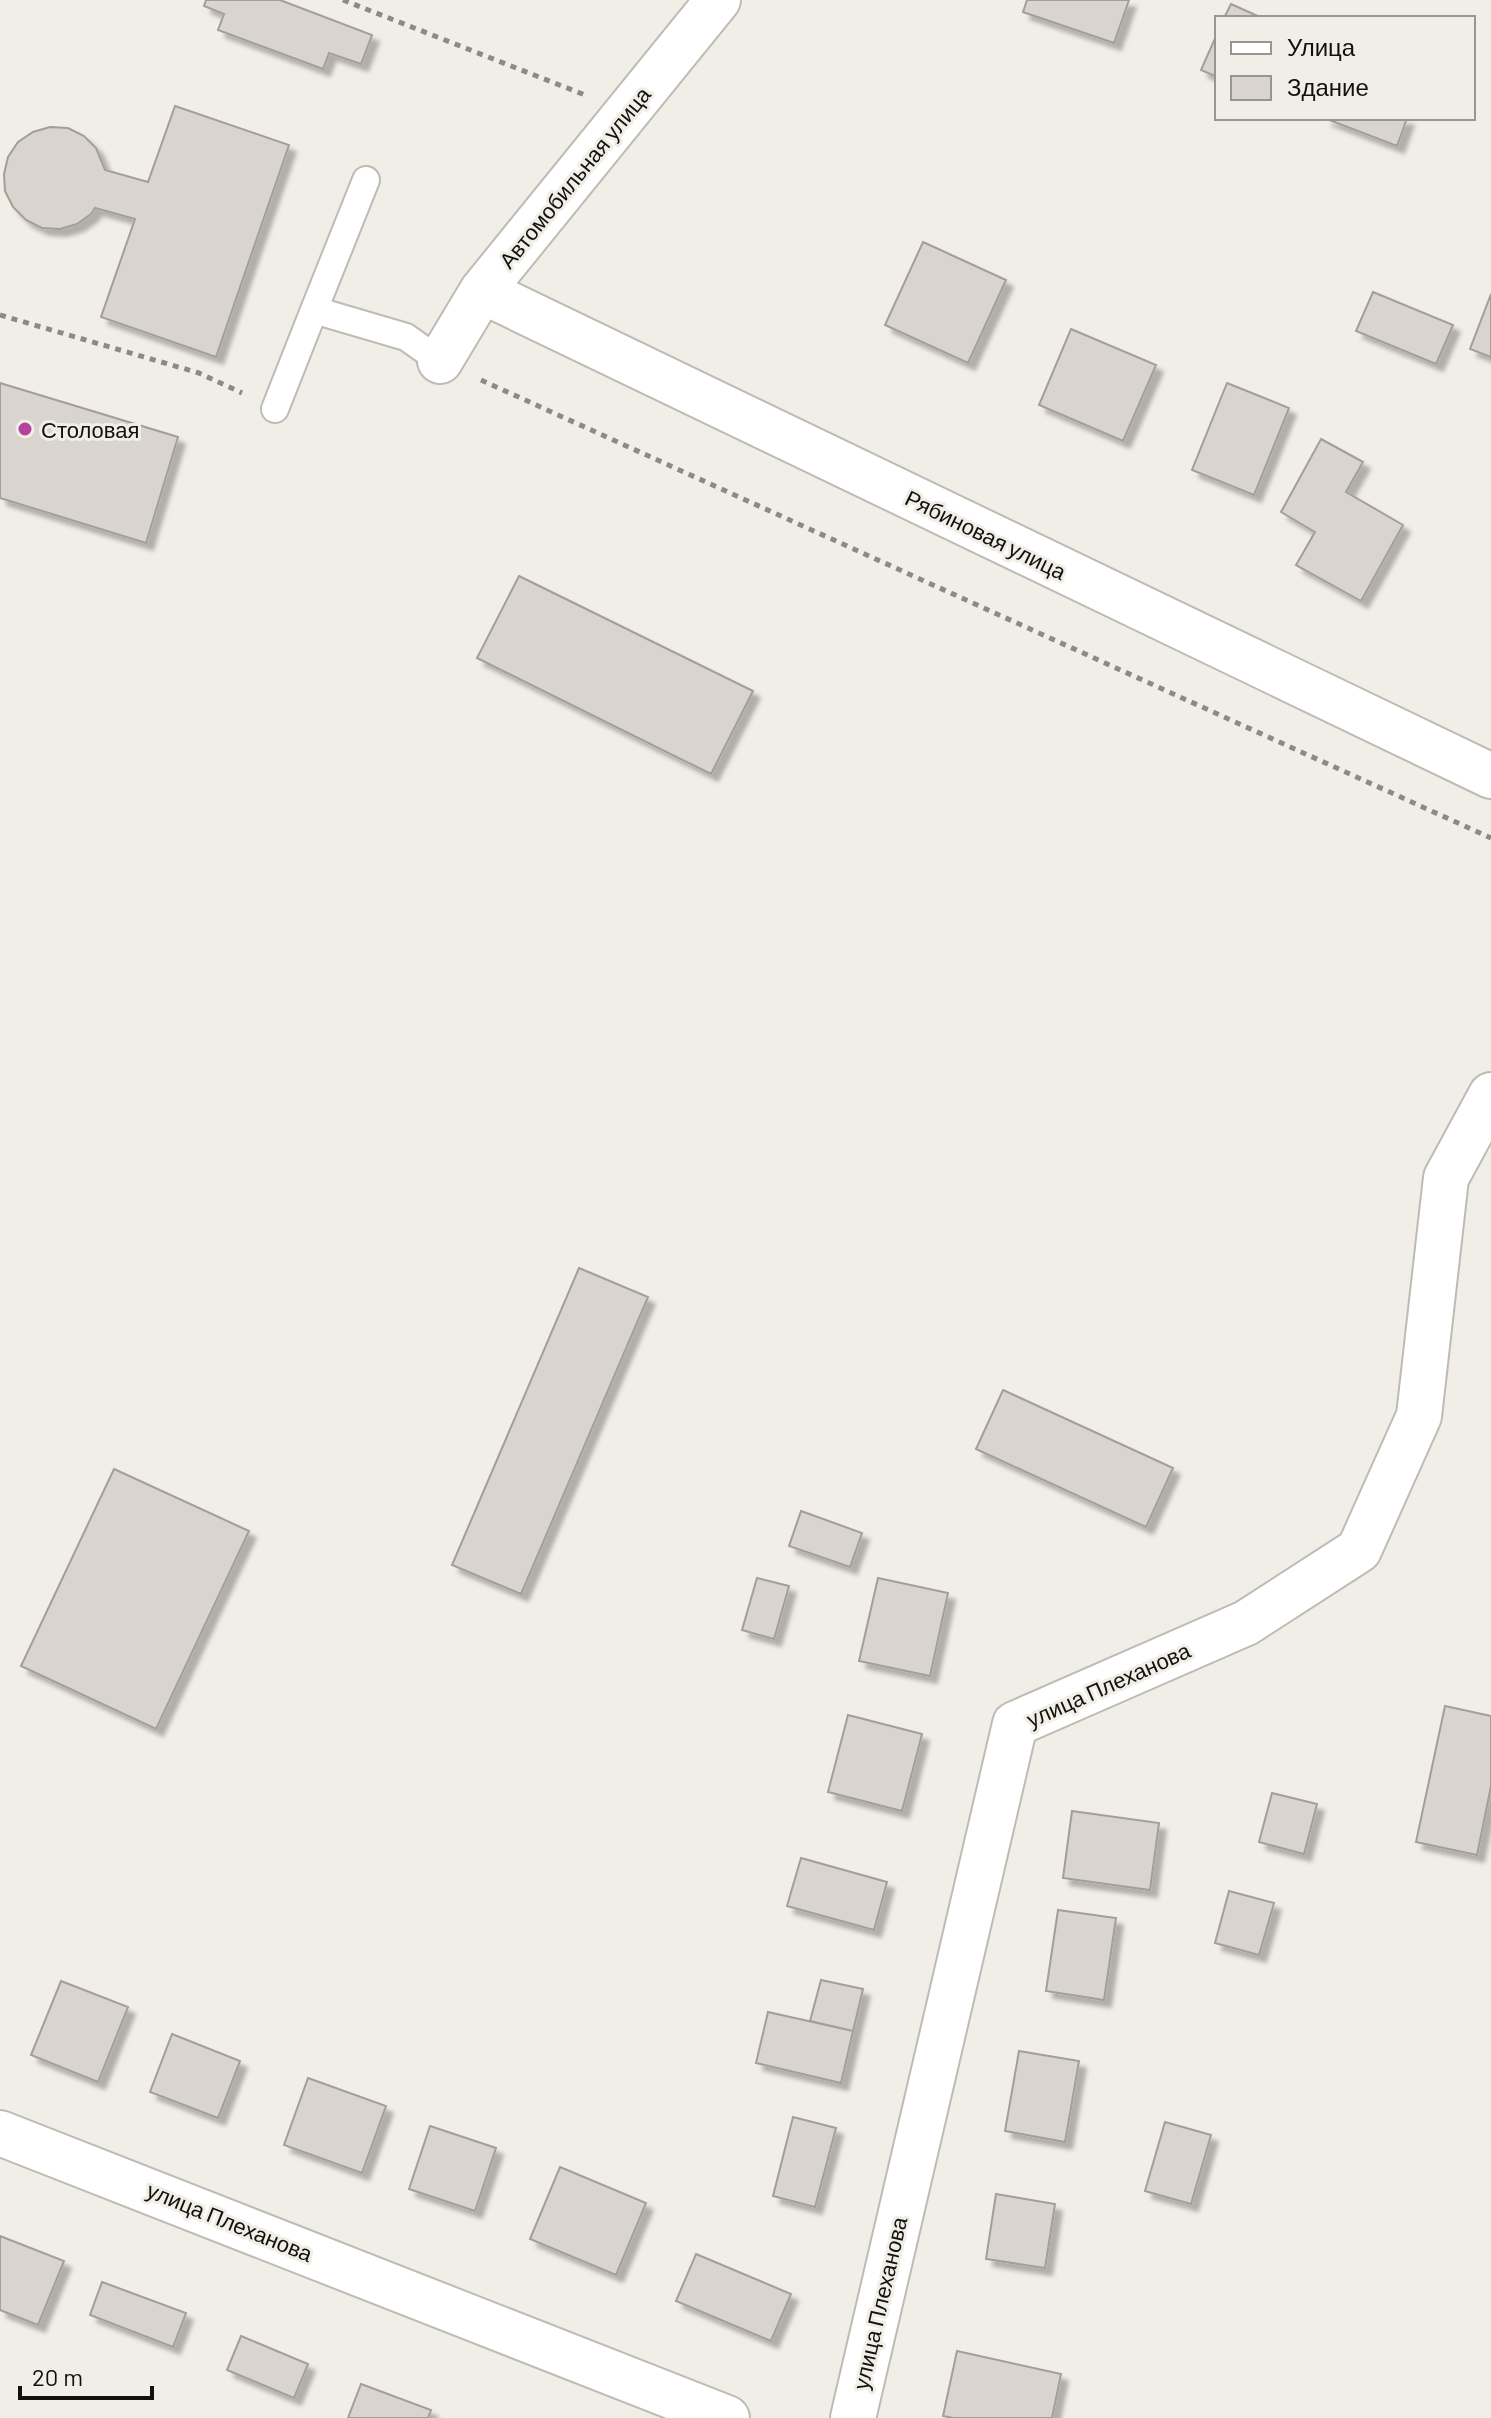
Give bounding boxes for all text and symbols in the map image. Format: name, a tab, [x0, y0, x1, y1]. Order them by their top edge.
legend	[1215, 16, 1475, 120]
text: Улица	[1287, 32, 1356, 61]
text: Здание	[1287, 72, 1369, 101]
street label: Автомобильная улица	[493, 81, 656, 274]
place label: Столовая	[41, 416, 139, 442]
marker: Столовая	[16, 420, 34, 438]
street label: Рябиновая улица	[901, 484, 1071, 585]
street label: улица Плеханова	[1022, 1636, 1195, 1733]
street label: улица Плеханова	[143, 2176, 317, 2267]
street label: улица Плеханова	[846, 2213, 913, 2392]
scale bar	[20, 2350, 152, 2400]
text: 20 m	[32, 2362, 83, 2391]

